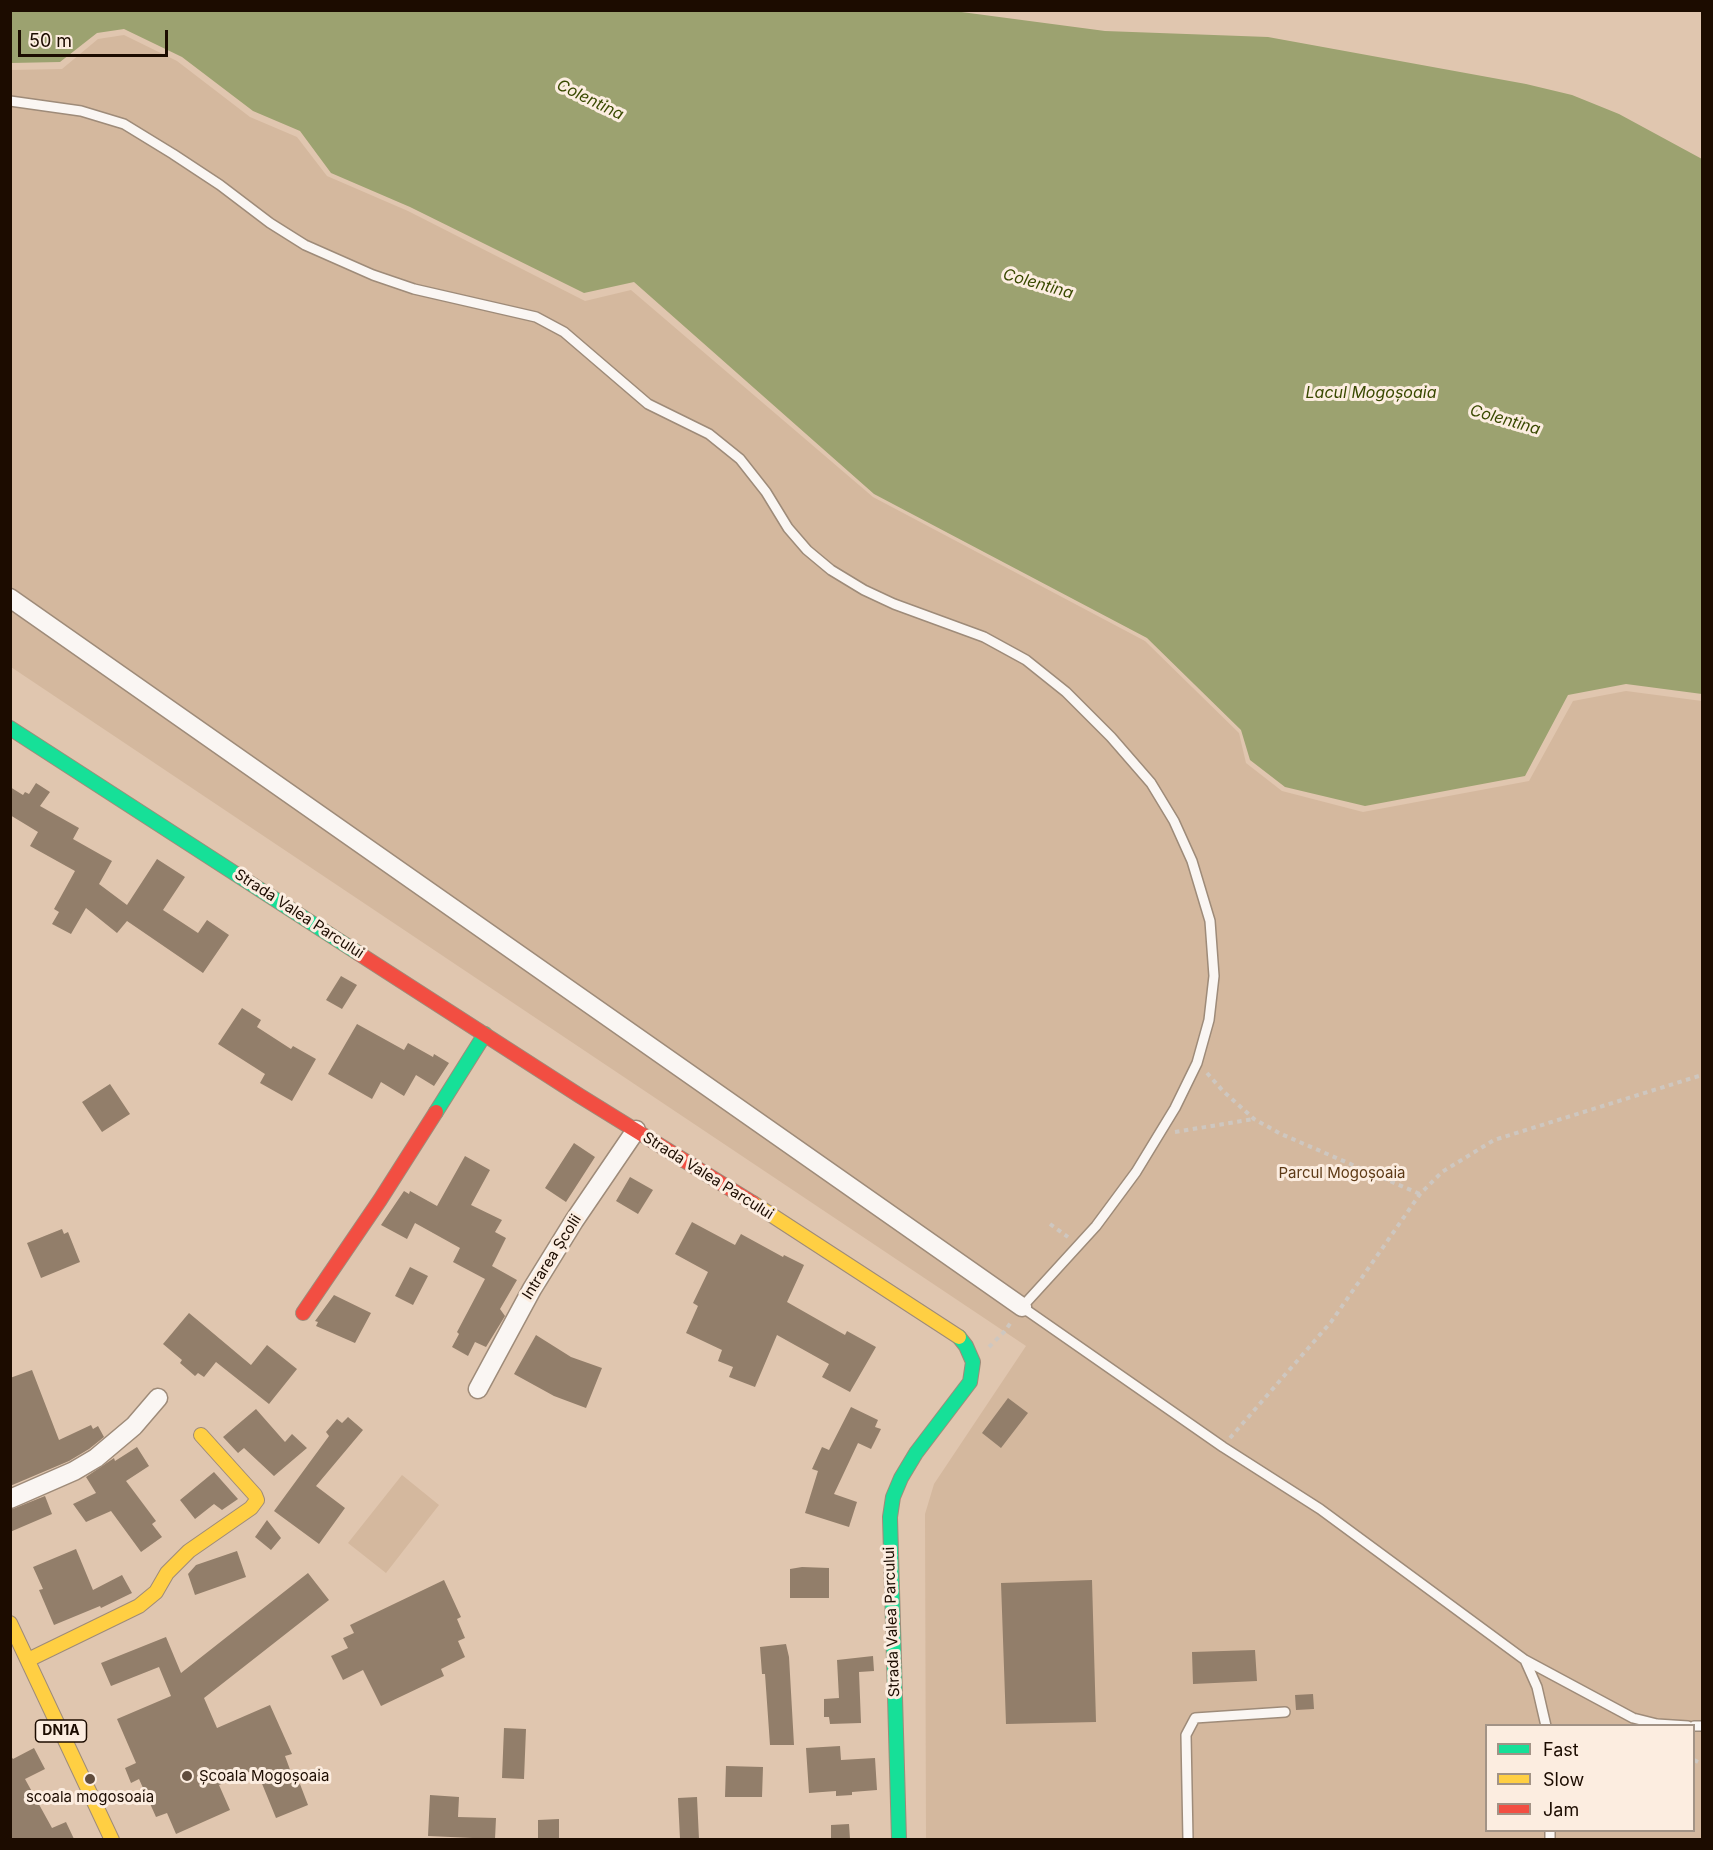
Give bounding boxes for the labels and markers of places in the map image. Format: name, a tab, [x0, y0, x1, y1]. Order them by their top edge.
place label: Școala Mogoșoaia	[199, 1767, 329, 1785]
marker: Școala Mogoșoaia	[180, 1769, 194, 1783]
marker: scoala mogosoaia	[83, 1772, 97, 1786]
place label: scoala mogosoaia	[26, 1788, 154, 1806]

